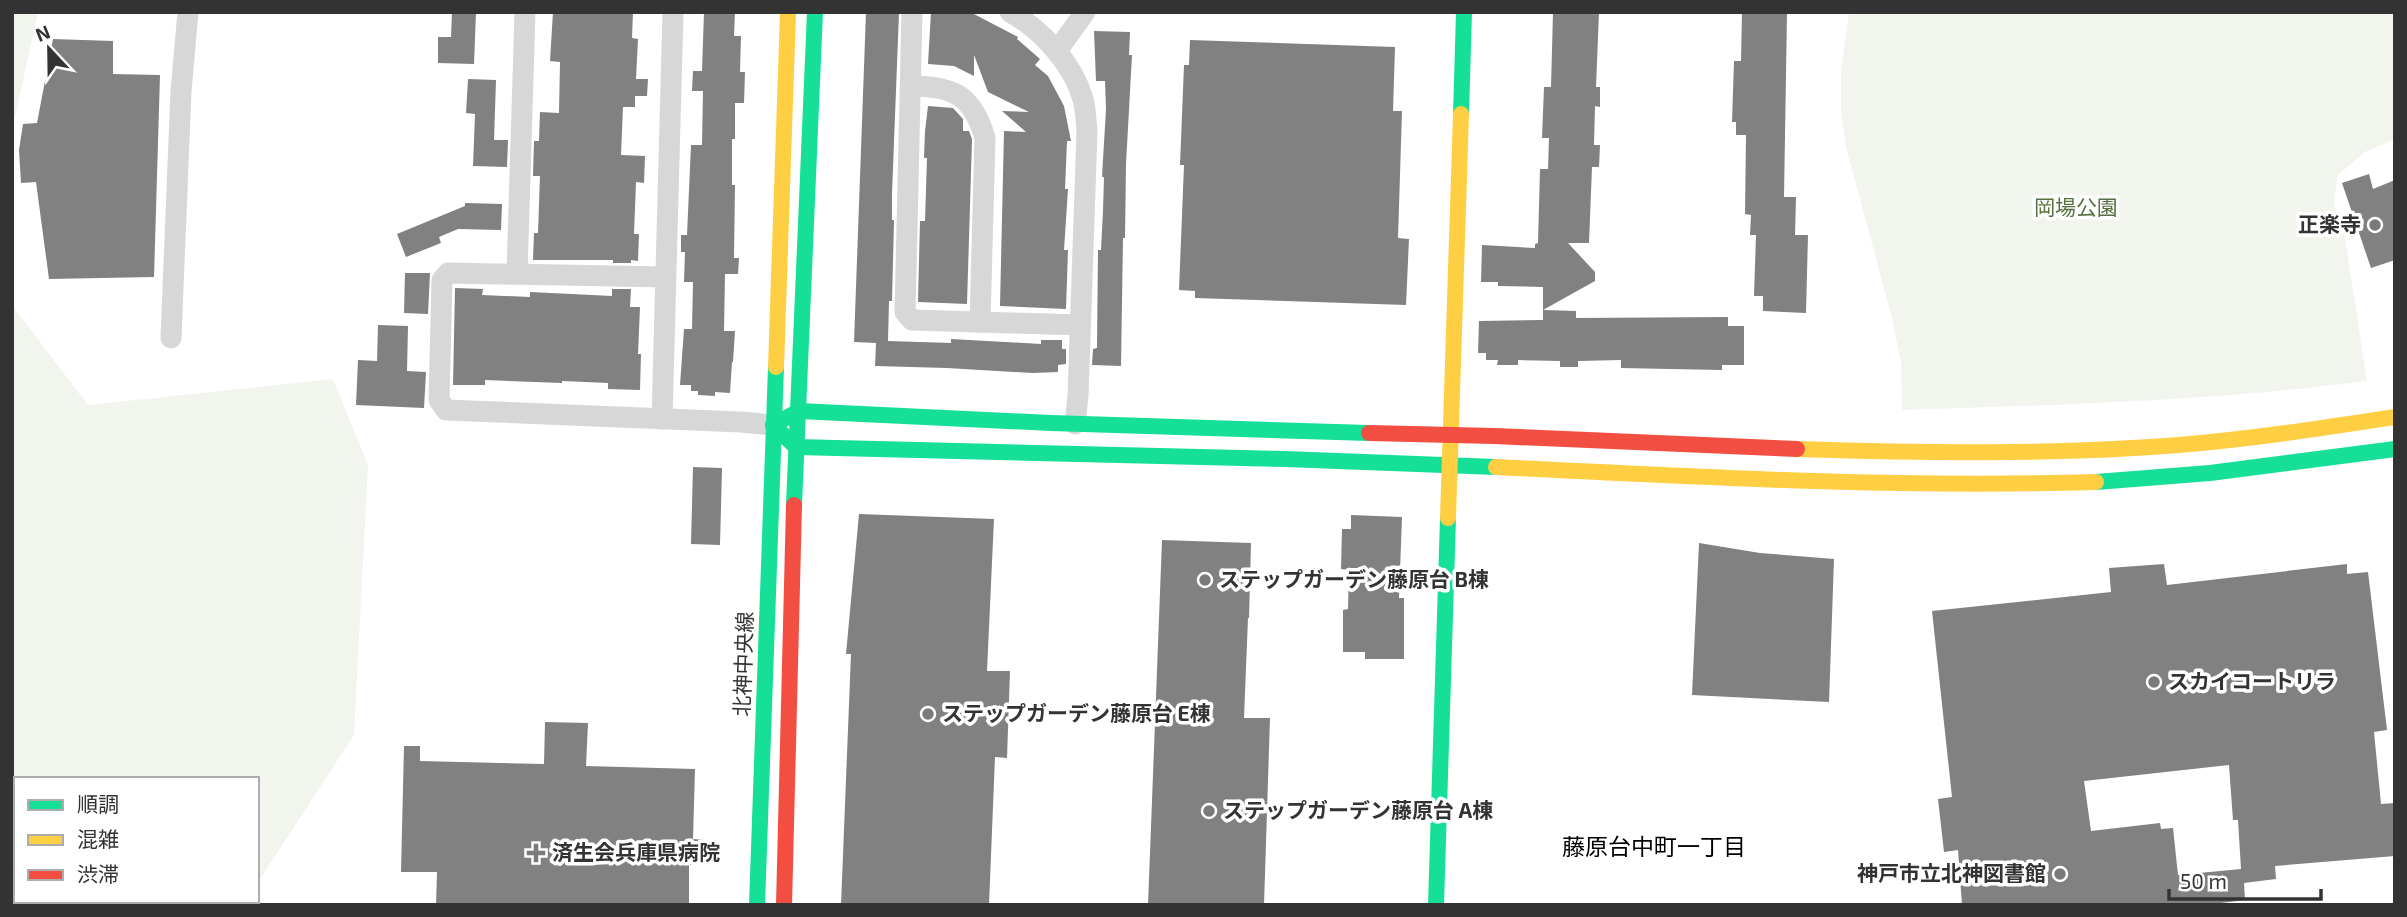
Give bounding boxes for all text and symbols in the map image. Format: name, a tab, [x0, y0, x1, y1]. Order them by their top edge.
north arrow	[14, 14, 84, 84]
text: N	[32, 20, 53, 46]
park label: 岡場公園	[2034, 194, 2118, 219]
place label: 正楽寺	[2298, 211, 2361, 236]
marker: 正楽寺	[2367, 217, 2383, 233]
place label: ステップガーデン藤原台 B棟	[1219, 566, 1489, 591]
marker: ステップガーデン藤原台 B棟	[1197, 572, 1213, 588]
street label: 北神中央線	[728, 611, 757, 717]
place label: スカイコートリラ	[2168, 668, 2336, 693]
marker: スカイコートリラ	[2146, 674, 2162, 690]
place label: ステップガーデン藤原台 E棟	[942, 700, 1211, 725]
marker: ステップガーデン藤原台 E棟	[920, 706, 936, 722]
legend	[14, 777, 259, 903]
text: 順調	[77, 791, 119, 816]
place label: ステップガーデン藤原台 A棟	[1223, 797, 1493, 822]
marker: ステップガーデン藤原台 A棟	[1201, 803, 1217, 819]
text: 混雑	[77, 826, 119, 851]
district label: 藤原台中町一丁目	[1562, 832, 1746, 860]
place label: 済生会兵庫県病院	[552, 839, 720, 864]
marker: 済生会兵庫県病院	[526, 843, 546, 863]
scale bar	[2169, 858, 2321, 902]
place label: 神戸市立北神図書館	[1857, 860, 2046, 885]
text: 渋滞	[77, 861, 119, 886]
marker: 神戸市立北神図書館	[2052, 866, 2068, 882]
text: 50 m	[2180, 868, 2227, 893]

